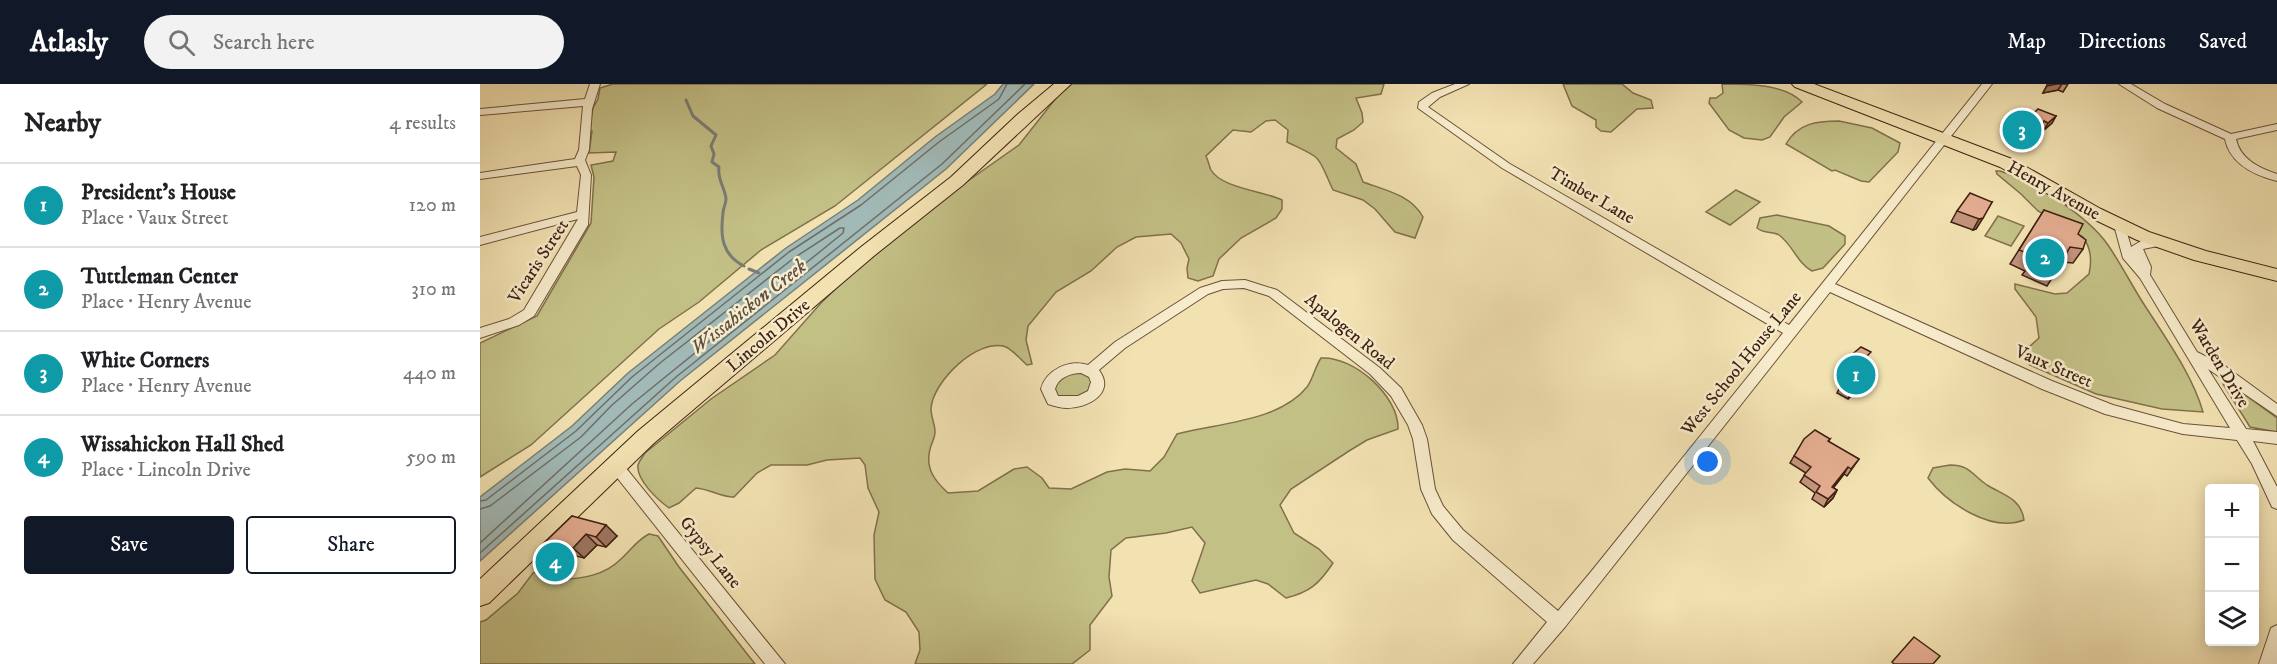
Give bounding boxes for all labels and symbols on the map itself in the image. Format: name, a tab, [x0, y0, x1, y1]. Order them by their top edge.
pin: 3	[2002, 108, 2042, 152]
street label: Henry Avenue	[2003, 156, 2104, 225]
street label: Timber Lane	[1545, 162, 1638, 229]
street label: Vicaris Street	[503, 215, 574, 308]
pin: 2	[2026, 236, 2064, 280]
water label: Wissahickon Creek	[686, 254, 812, 360]
street label: West School House Lane	[1676, 287, 1807, 441]
street label: Apalogen Road	[1300, 289, 1399, 375]
street label: Lincoln Drive	[722, 295, 815, 377]
street label: Warden Drive	[2184, 314, 2254, 412]
street label: Vaux Street	[2011, 340, 2096, 393]
pin: 1	[1836, 352, 1876, 398]
your location	[1693, 447, 1722, 476]
street label: Gypsy Lane	[675, 512, 746, 593]
pin: 4	[536, 540, 574, 584]

